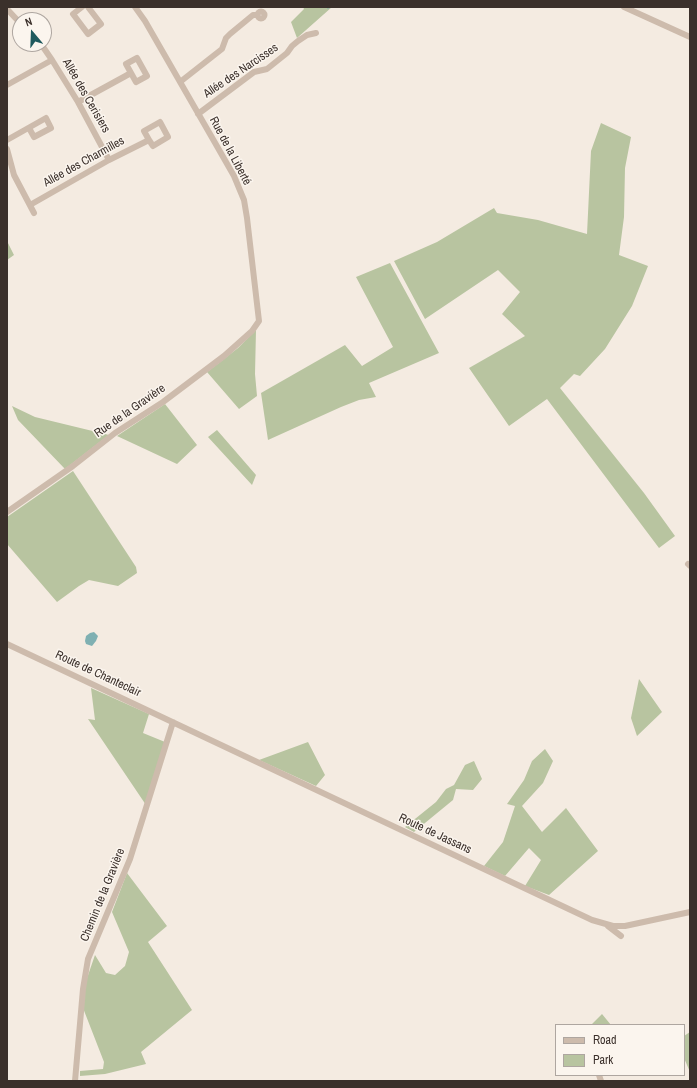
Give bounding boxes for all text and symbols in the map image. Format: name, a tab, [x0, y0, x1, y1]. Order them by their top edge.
north arrow	[12, 12, 52, 52]
text: N	[23, 14, 34, 29]
street label: Allée des Narcisses	[201, 41, 281, 101]
street label: Allée des Cerisiers	[59, 56, 113, 136]
street label: Rue de la Liberté	[206, 114, 254, 188]
street label: Allée des Charmilles	[41, 134, 127, 190]
street label: Rue de la Gravière	[92, 381, 168, 441]
street label: Route de Chanteclair	[53, 648, 143, 700]
street label: Route de Jassans	[396, 811, 474, 857]
street label: Chemin de la Gravière	[78, 846, 128, 944]
legend	[555, 1024, 685, 1076]
text: Road	[593, 1032, 617, 1048]
text: Park	[593, 1052, 613, 1068]

